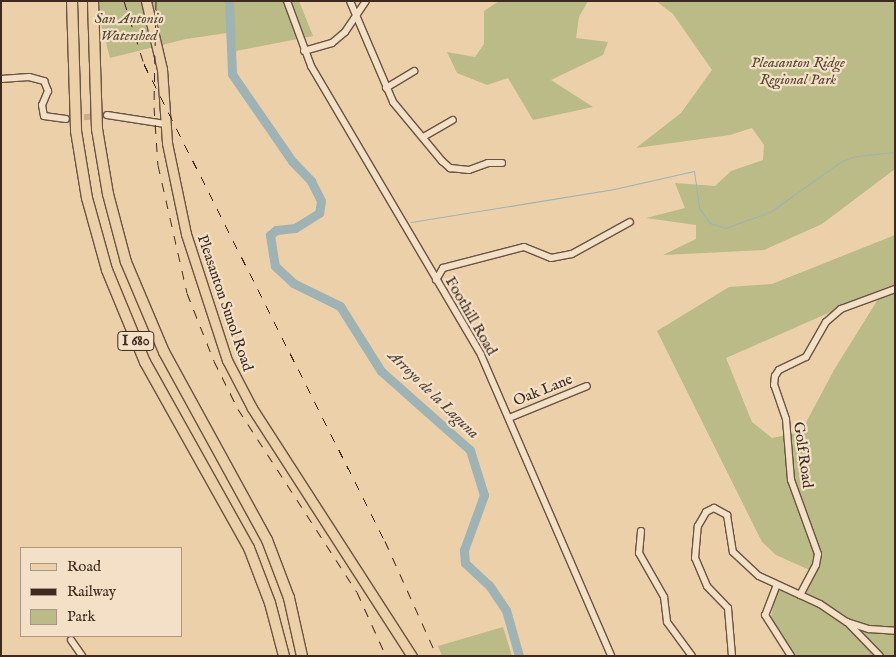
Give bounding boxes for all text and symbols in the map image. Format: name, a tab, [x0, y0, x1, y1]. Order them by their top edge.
park label: San Antonio Watershed	[94, 9, 164, 44]
park label: Pleasanton Ridge Regional Park	[751, 53, 845, 88]
street label: Pleasanton Sunol Road	[193, 232, 257, 374]
street label: Foothill Road	[441, 273, 501, 359]
road number: I 680	[117, 330, 155, 352]
water label: Arroyo de la Laguna	[384, 347, 482, 443]
street label: Oak Lane	[511, 370, 575, 410]
street label: Golf Road	[789, 421, 817, 489]
legend	[20, 547, 182, 637]
text: Road	[67, 557, 101, 576]
text: Railway	[67, 582, 116, 601]
text: Park	[67, 607, 96, 626]

